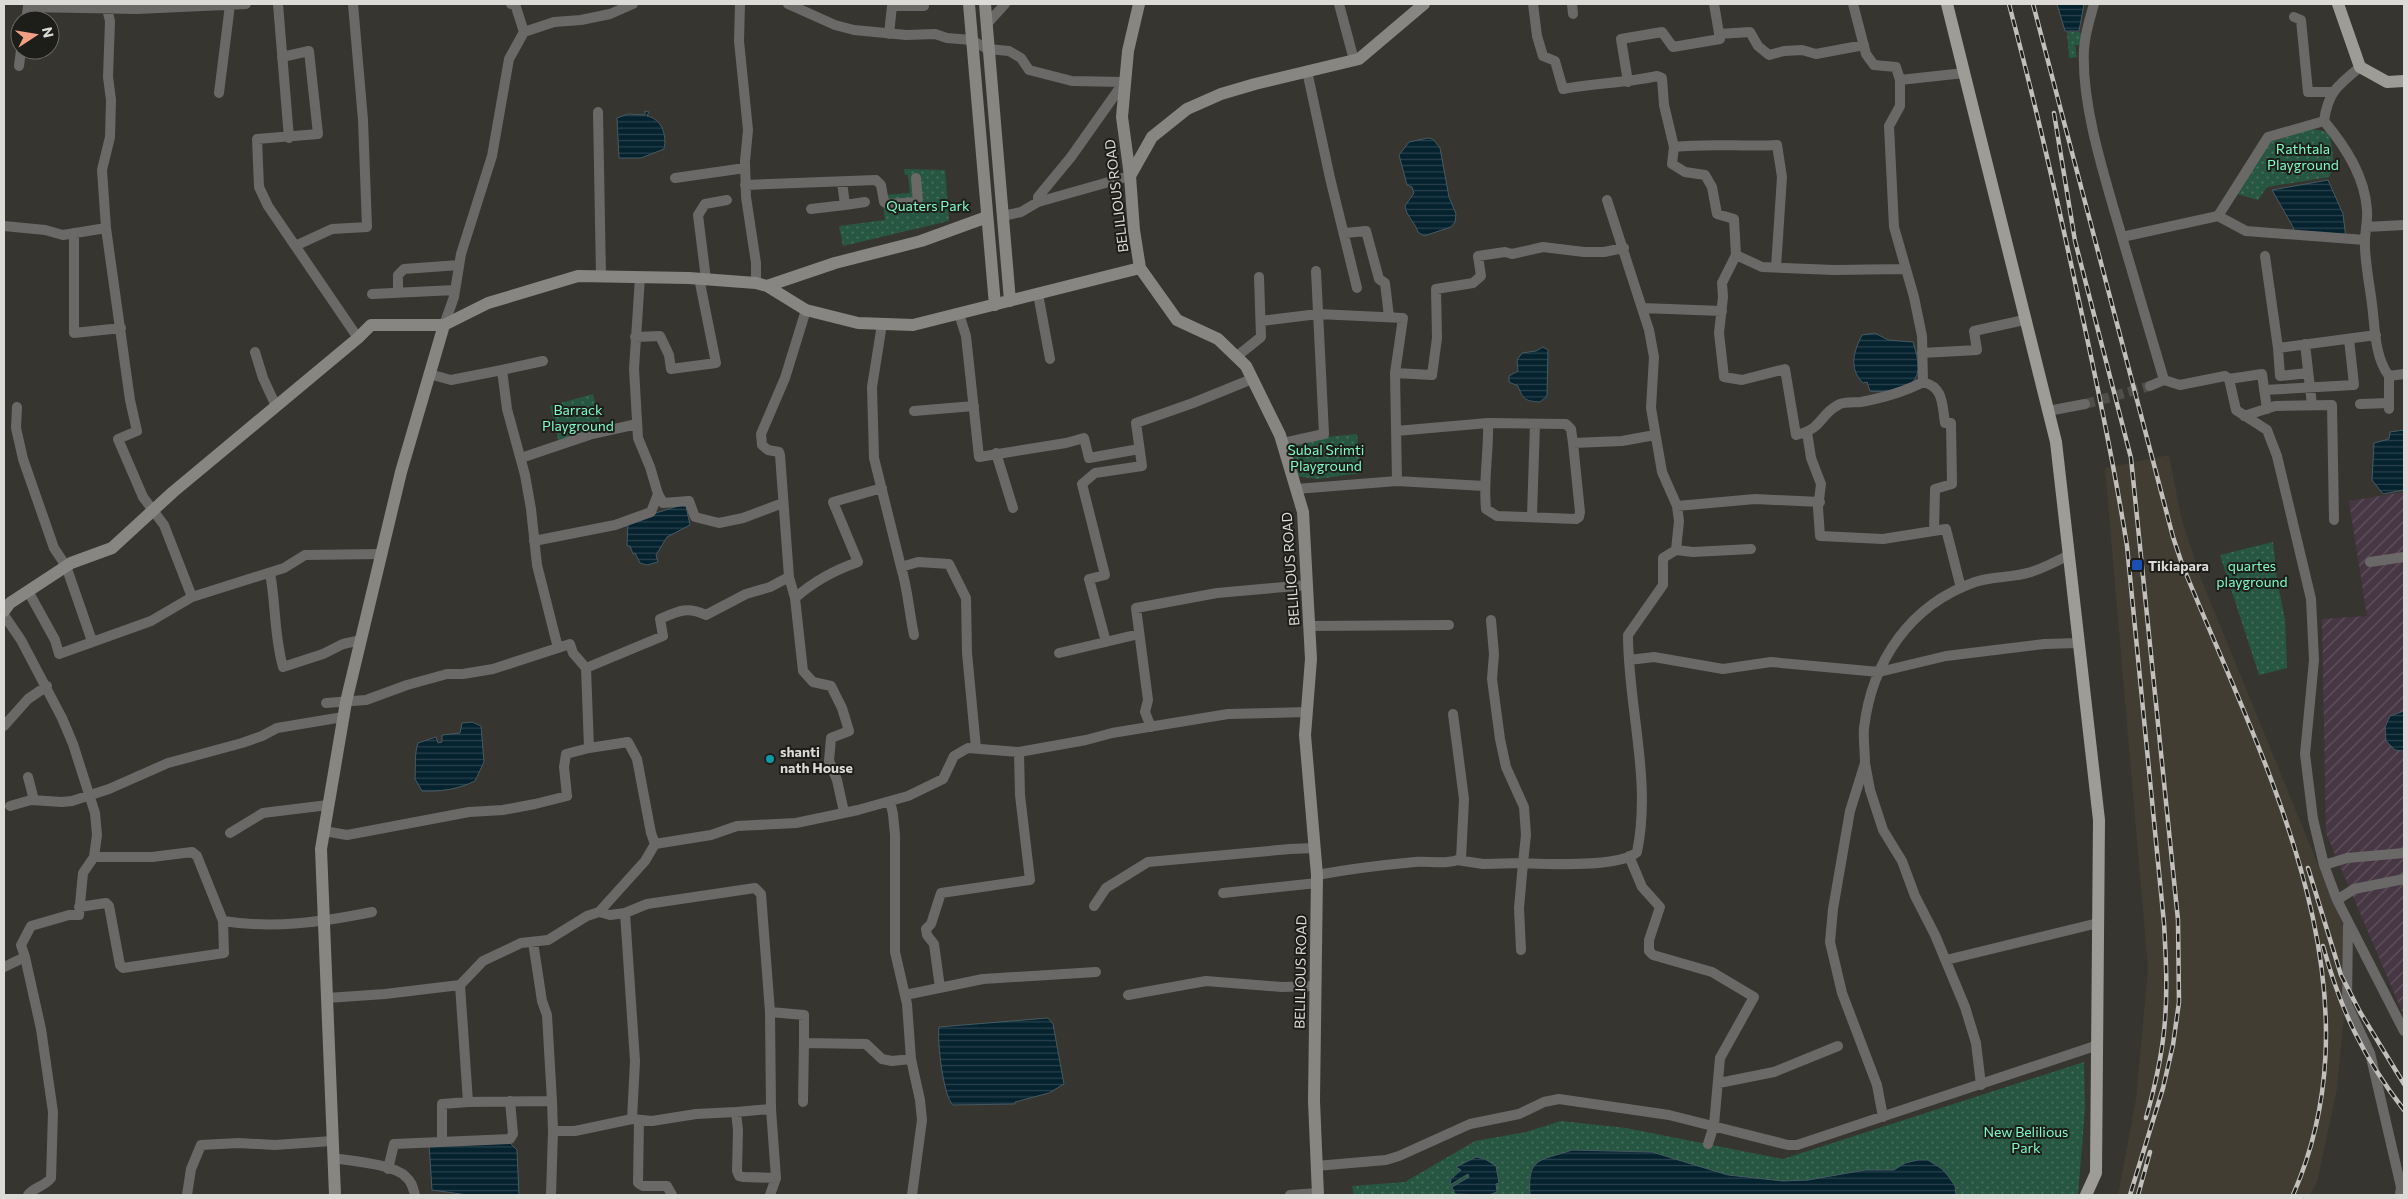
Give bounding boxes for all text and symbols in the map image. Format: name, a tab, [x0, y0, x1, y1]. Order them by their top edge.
north arrow	[10, 10, 60, 60]
text: N	[39, 25, 58, 39]
street label: BELILIOUS ROAD	[1101, 138, 1131, 254]
park label: Rathtala Playground	[2267, 140, 2339, 173]
park label: Quaters Park	[886, 197, 970, 214]
park label: Barrack Playground	[542, 401, 614, 434]
park label: Subal Srimti Playground	[1288, 441, 1364, 474]
street label: BELILIOUS ROAD	[1278, 512, 1302, 626]
place label: Tikiapara	[2148, 557, 2209, 574]
park label: quartes playground	[2216, 557, 2288, 590]
marker: Tikiapara	[2130, 558, 2144, 572]
place label: shanti nath House	[780, 743, 853, 776]
marker: shanti nath House	[764, 753, 776, 765]
street label: BELILIOUS ROAD	[1291, 915, 1309, 1029]
park label: New Belilious Park	[1984, 1123, 2068, 1156]

